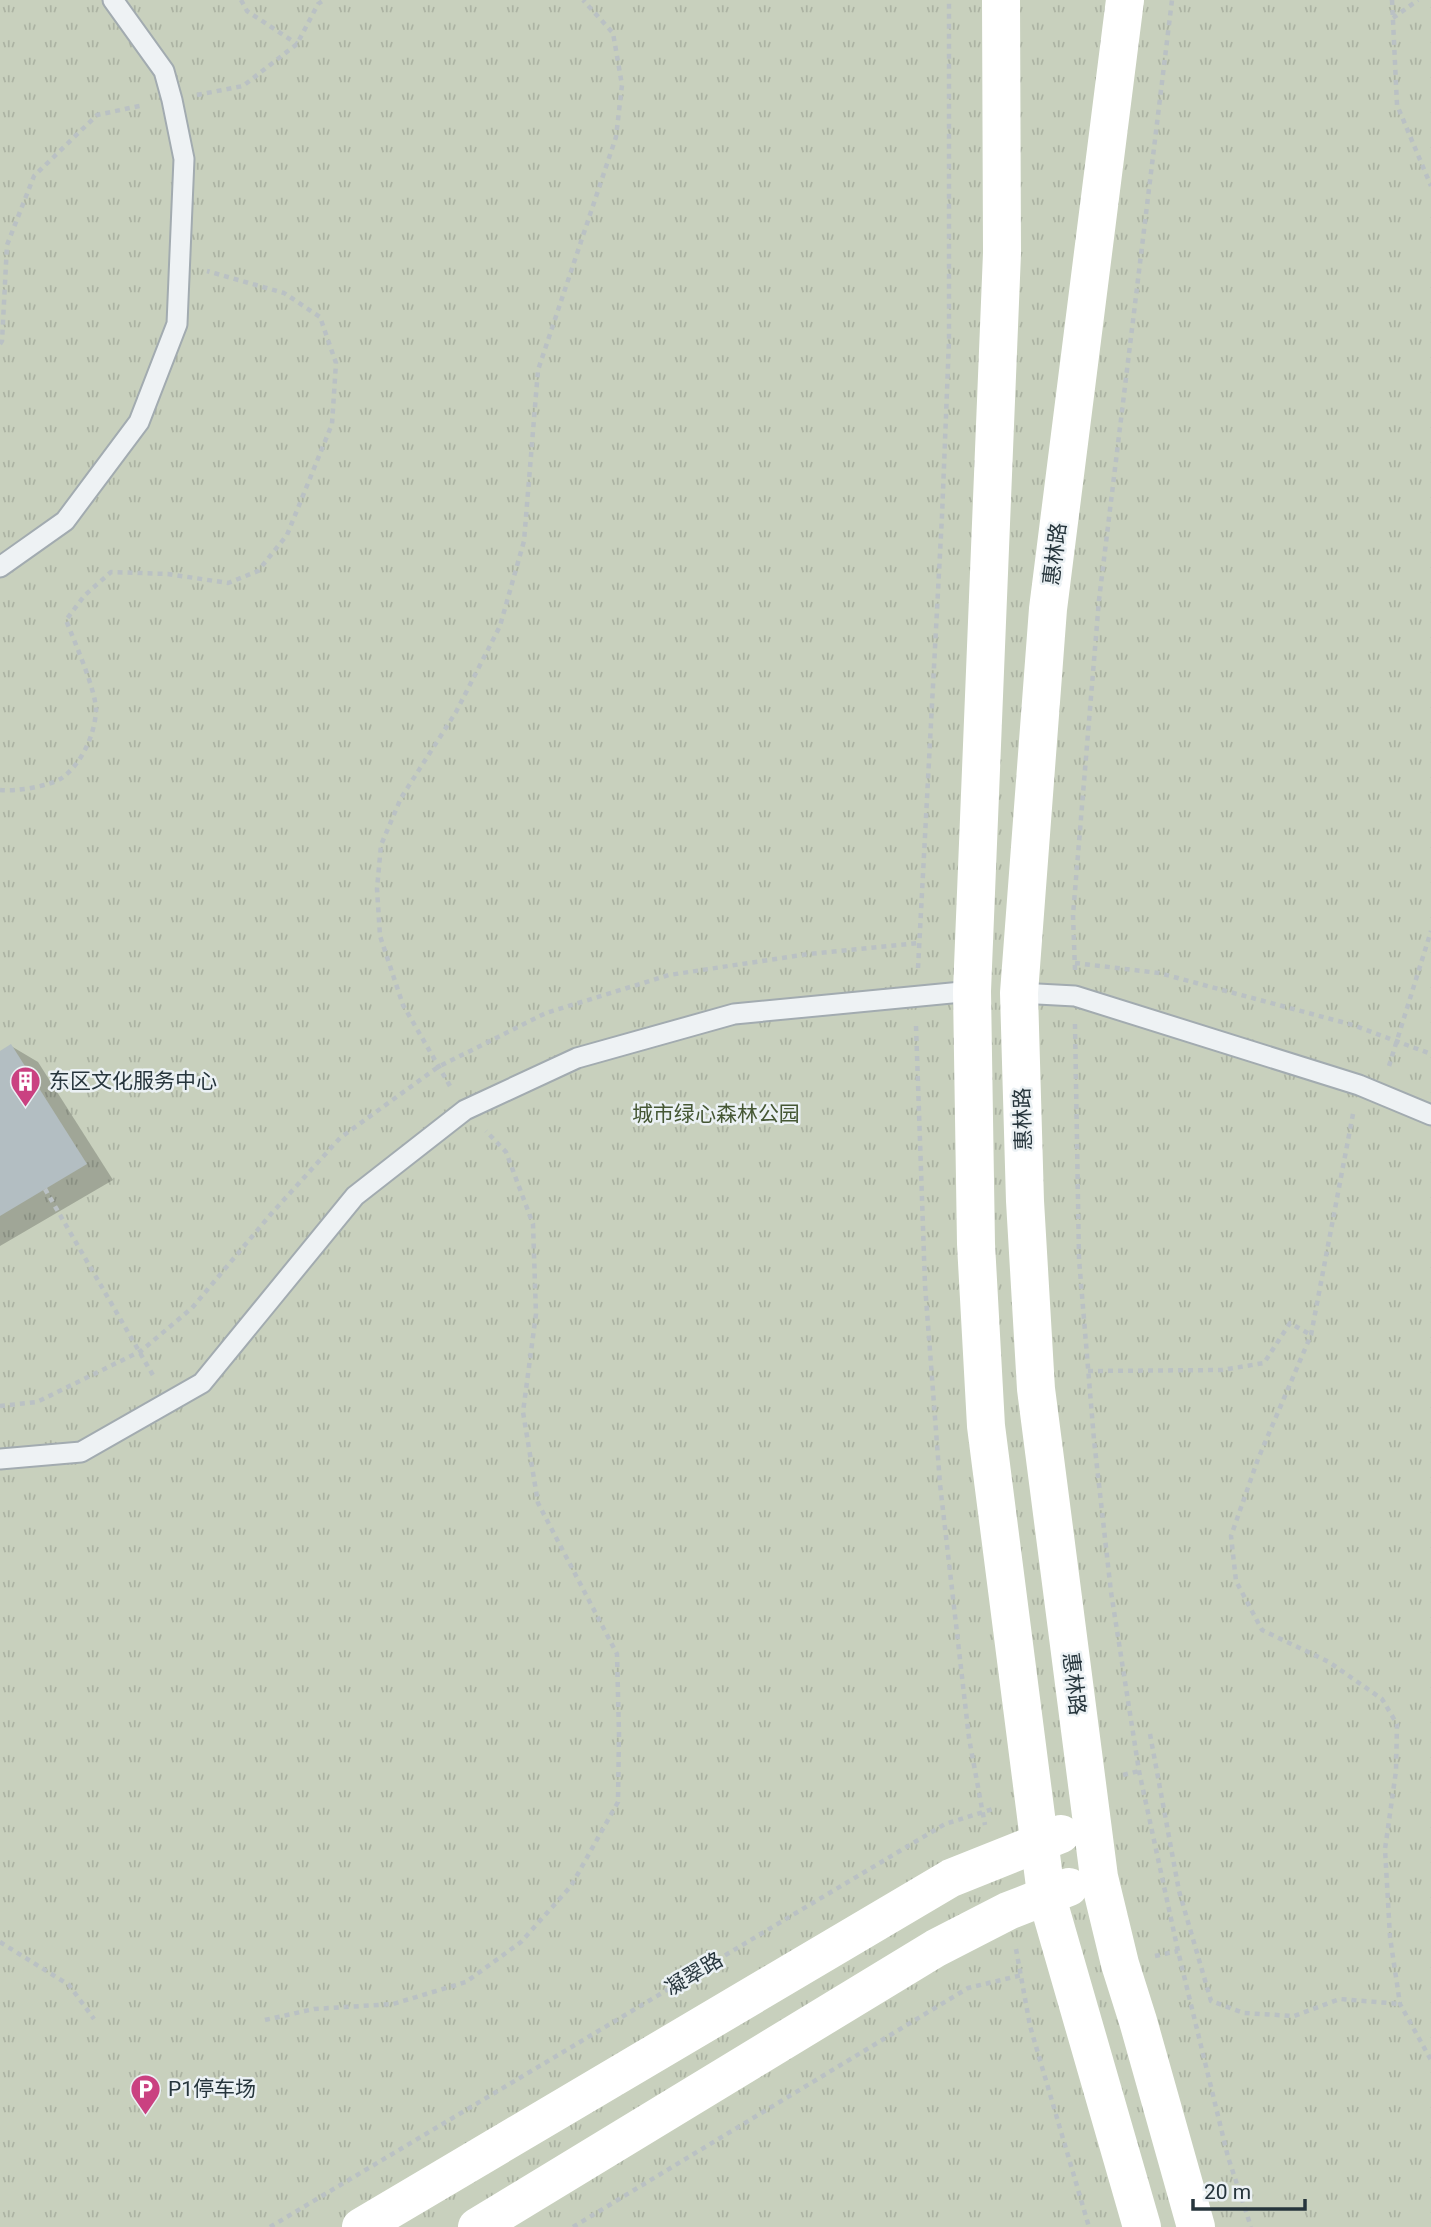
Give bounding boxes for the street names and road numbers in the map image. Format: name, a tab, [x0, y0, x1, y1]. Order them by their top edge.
street label: 惠林路	[1039, 521, 1071, 587]
street label: 惠林路	[1010, 1087, 1036, 1151]
street label: 惠林路	[1058, 1651, 1090, 1717]
street label: 凝翠路	[661, 1947, 727, 2001]

